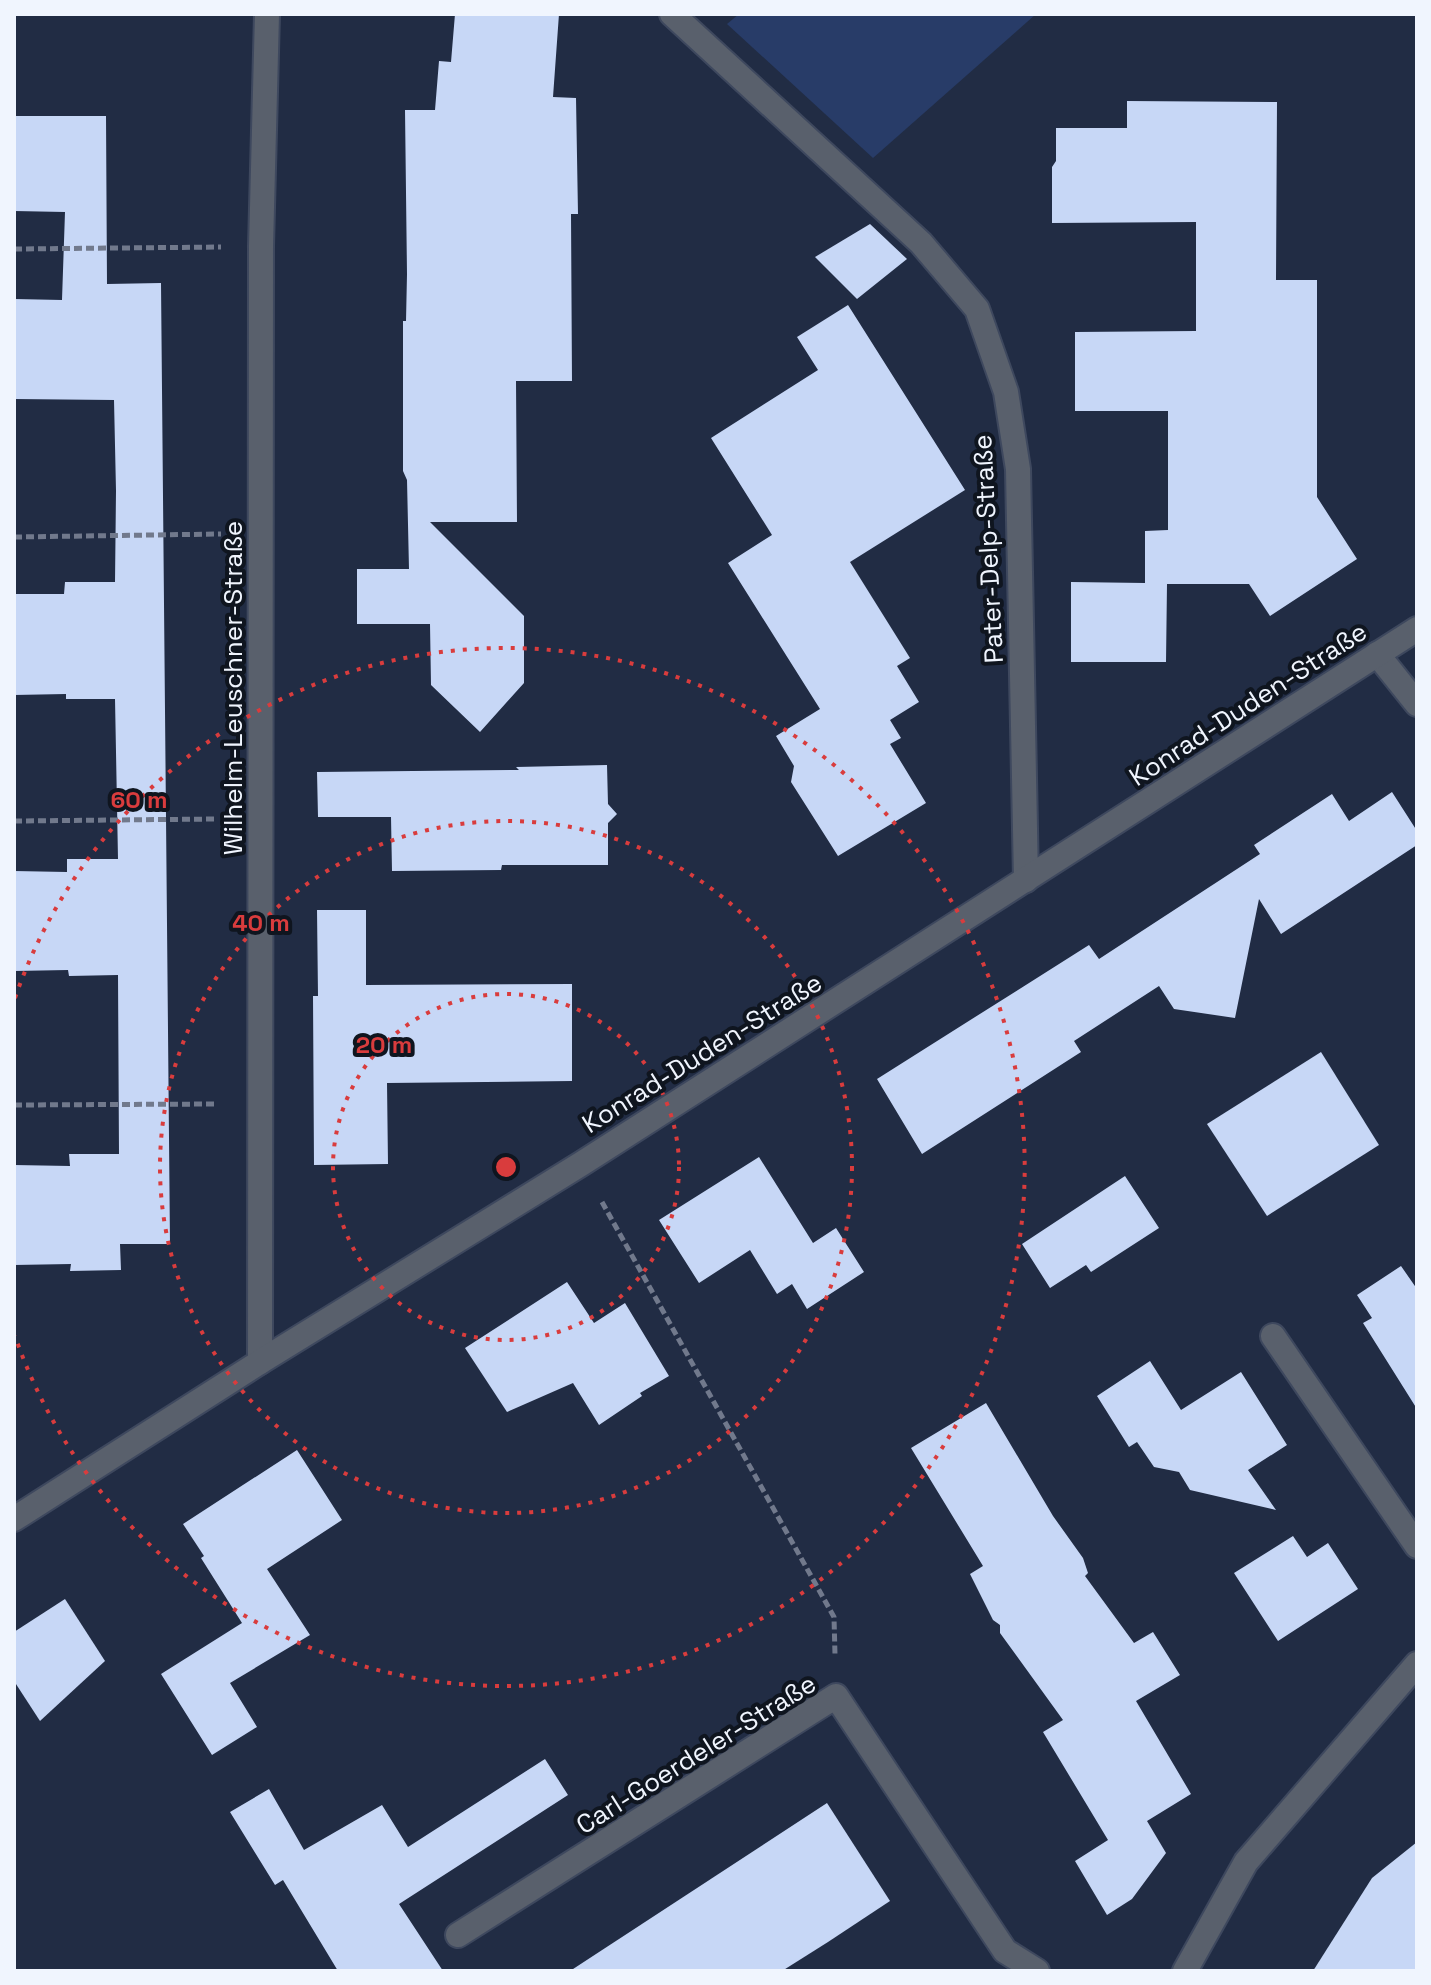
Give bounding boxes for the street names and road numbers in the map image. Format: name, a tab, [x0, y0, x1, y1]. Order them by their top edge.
street label: Pater-Delp-Straße	[965, 434, 1011, 664]
street label: Wilhelm-Leuschner-Straße	[216, 521, 250, 855]
street label: Konrad-Duden-Straße	[1123, 614, 1373, 794]
street label: Konrad-Duden-Straße	[576, 965, 828, 1141]
street label: Carl-Goerdeler-Straße	[570, 1666, 822, 1842]

